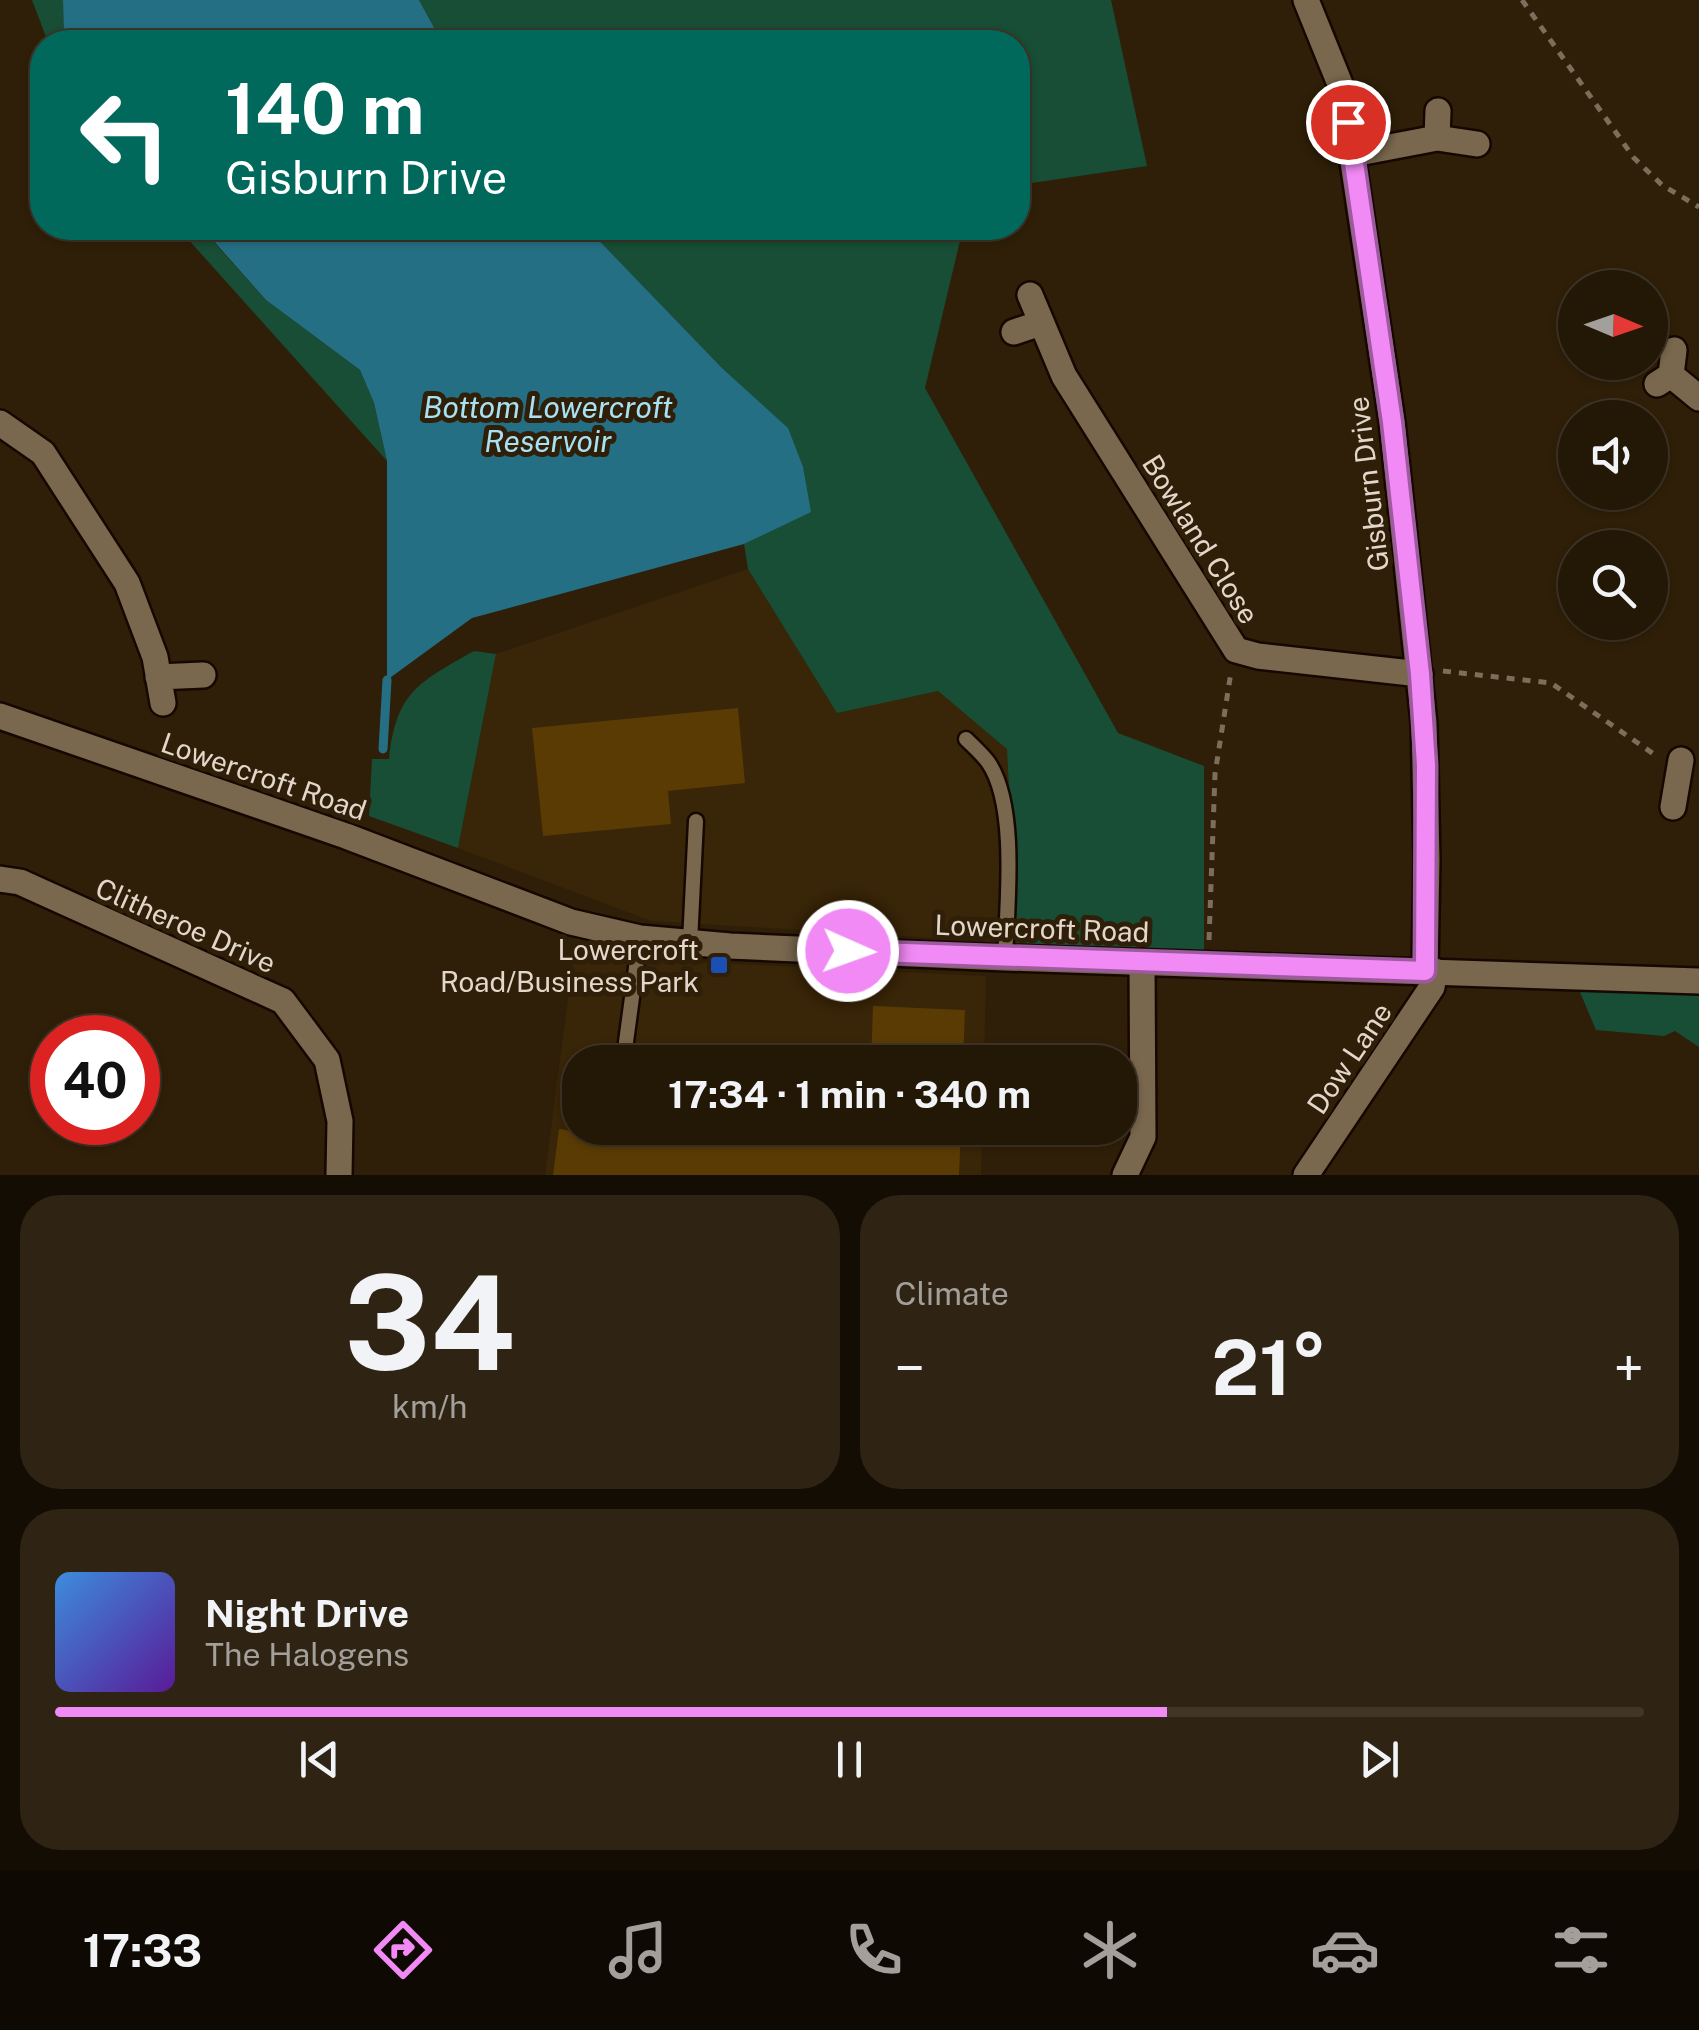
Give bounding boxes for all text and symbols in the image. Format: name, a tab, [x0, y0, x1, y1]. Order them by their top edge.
text: 140 m	[225, 67, 424, 150]
icon: left	[60, 70, 190, 200]
pin	[1306, 80, 1391, 165]
icon: arrive	[1321, 95, 1376, 150]
text: Gisburn Drive	[225, 151, 507, 204]
north arrow	[1558, 270, 1668, 380]
map controls	[1558, 270, 1668, 640]
water label: Bottom Lowercroft Reservoir	[423, 389, 673, 459]
street label: Gisburn Drive	[1341, 395, 1395, 573]
button: sound	[1558, 400, 1668, 510]
street label: Bowland Close	[1136, 449, 1266, 629]
button: search	[1558, 530, 1668, 640]
street label: Lowercroft Road	[157, 725, 371, 827]
street label: Clitheroe Drive	[91, 871, 281, 979]
position arrow	[796, 899, 900, 1003]
street label: Lowercroft Road	[934, 908, 1150, 948]
place label: Lowercroft Road/Business Park	[440, 933, 699, 998]
marker: Lowercroft Road/Business Park	[708, 954, 730, 976]
street label: Dow Lane	[1300, 996, 1398, 1120]
speed limit sign: 40	[30, 1015, 160, 1145]
text: 17:34 · 1 min · 340 m	[668, 1072, 1031, 1117]
text: 34	[344, 1247, 515, 1399]
text: Climate	[895, 1275, 1009, 1312]
text: 21°	[1212, 1324, 1327, 1412]
text: −	[895, 1336, 925, 1400]
text: +	[1614, 1336, 1644, 1400]
text: km/h	[392, 1388, 467, 1425]
text: Night Drive	[205, 1591, 409, 1636]
text: The Halogens	[205, 1636, 409, 1673]
icon: previous	[292, 1732, 347, 1787]
icon: pause	[822, 1732, 877, 1787]
icon: next	[1352, 1732, 1407, 1787]
icon: directions	[368, 1915, 438, 1985]
icon: music	[603, 1915, 673, 1985]
icon: phone	[839, 1915, 909, 1985]
icon: climate	[1075, 1915, 1145, 1985]
icon: car	[1310, 1915, 1380, 1985]
icon: filters	[1546, 1915, 1616, 1985]
text: 17:33	[83, 1924, 202, 1977]

